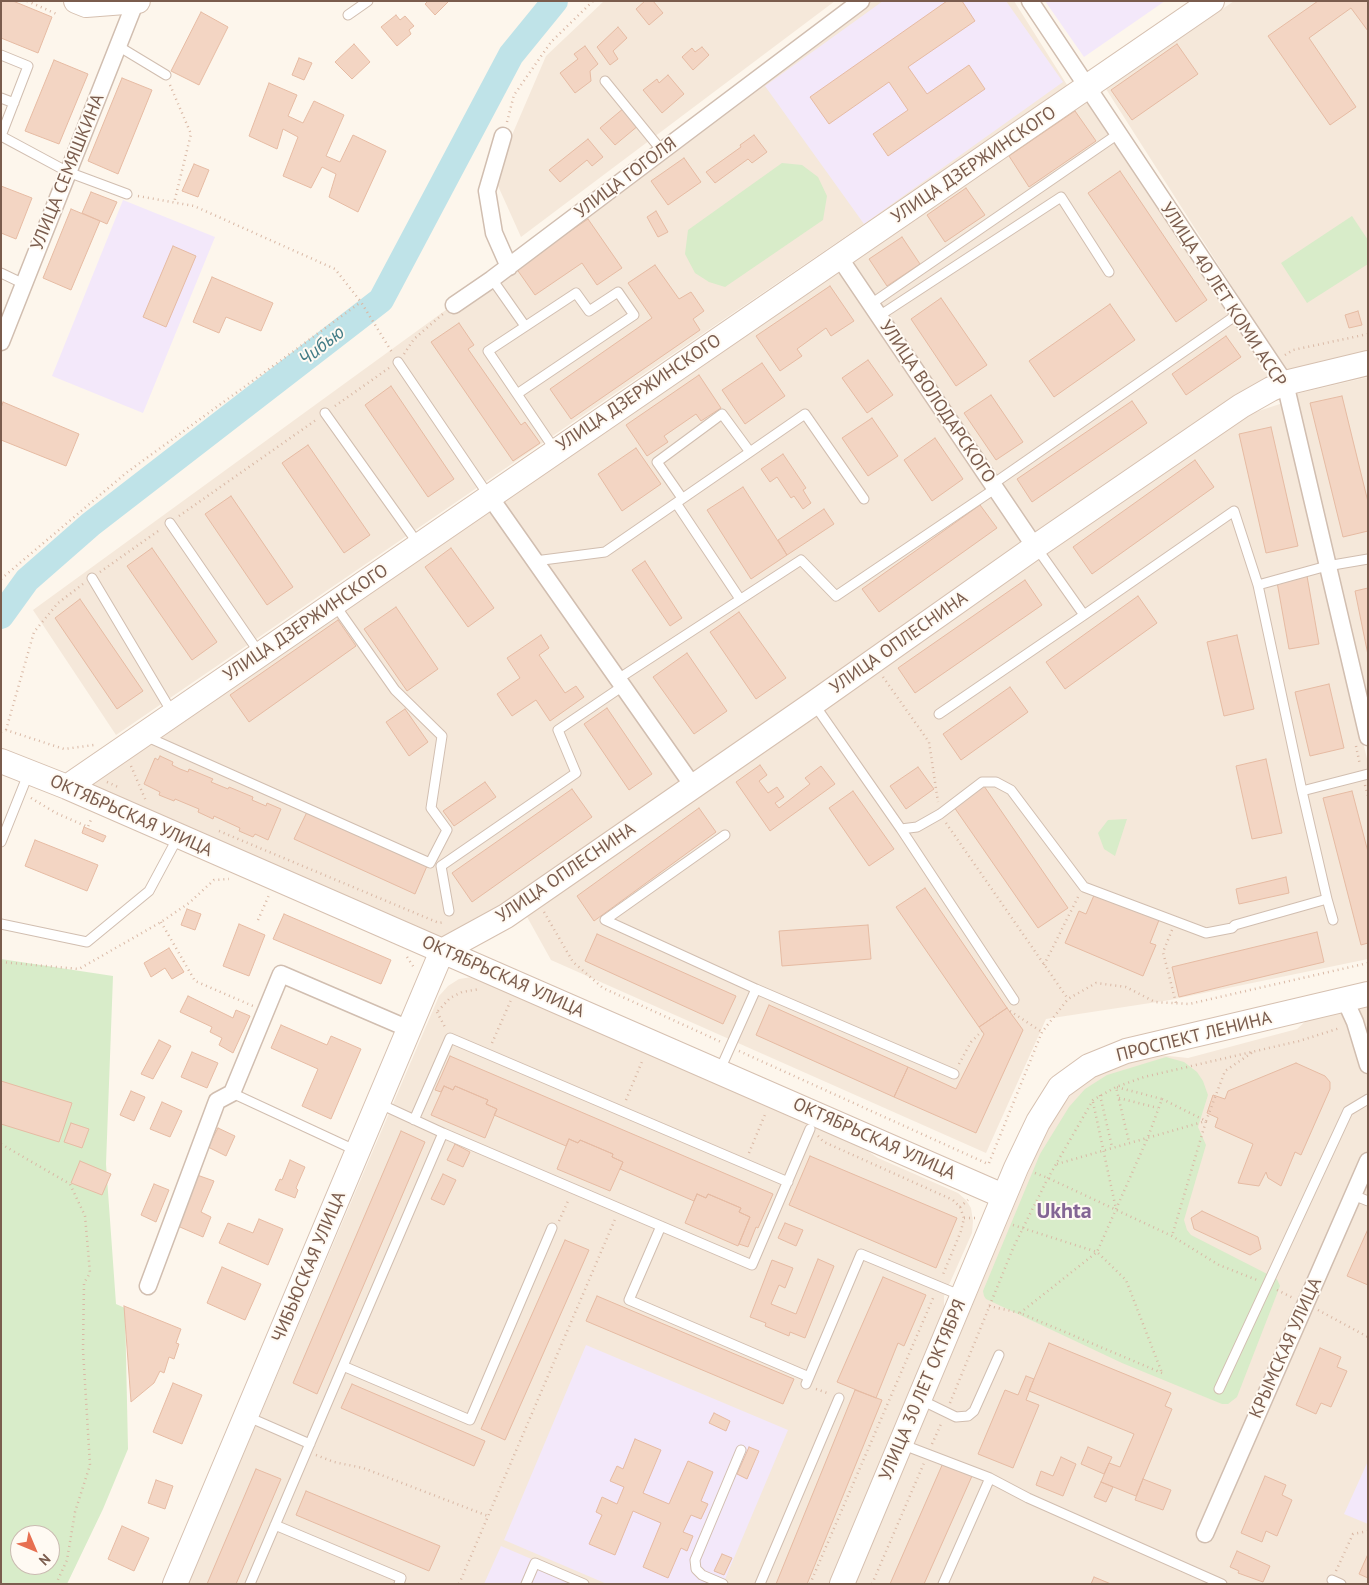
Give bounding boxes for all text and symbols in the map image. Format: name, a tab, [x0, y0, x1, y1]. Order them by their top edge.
street label: УЛИЦА СЕМЯШКИНА	[27, 91, 109, 253]
street label: УЛИЦА ДЗЕРЖИНСКОГО	[888, 102, 1060, 228]
street label: УЛИЦА ГОГОЛЯ	[571, 133, 681, 223]
street label: УЛИЦА 40 ЛЕТ КОМИ АССР	[1155, 199, 1291, 391]
street label: УЛИЦА ВОЛОДАРСКОГО	[874, 317, 1000, 487]
water label: Чибью	[295, 321, 349, 371]
street label: УЛИЦА ДЗЕРЖИНСКОГО	[553, 330, 725, 456]
street label: УЛИЦА ДЗЕРЖИНСКОГО	[220, 560, 392, 686]
street label: УЛИЦА ОПЛЕСНИНА	[826, 587, 972, 699]
street label: ОКТЯБРЬСКАЯ УЛИЦА	[46, 770, 216, 862]
street label: УЛИЦА ОПЛЕСНИНА	[492, 818, 640, 928]
street label: ОКТЯБРЬСКАЯ УЛИЦА	[418, 931, 588, 1023]
street label: ПРОСПЕКТ ЛЕНИНА	[1114, 1007, 1274, 1067]
street label: ОКТЯБРЬСКАЯ УЛИЦА	[789, 1093, 959, 1185]
street label: ЧИБЬЮСКАЯ УЛИЦА	[267, 1188, 351, 1346]
district label: Ukhta	[1036, 1199, 1092, 1225]
street label: КРЫМСКАЯ УЛИЦА	[1245, 1274, 1327, 1422]
street label: УЛИЦА 30 ЛЕТ ОКТЯБРЯ	[875, 1296, 971, 1484]
north arrow	[10, 1525, 60, 1575]
text: N	[35, 1550, 55, 1570]

